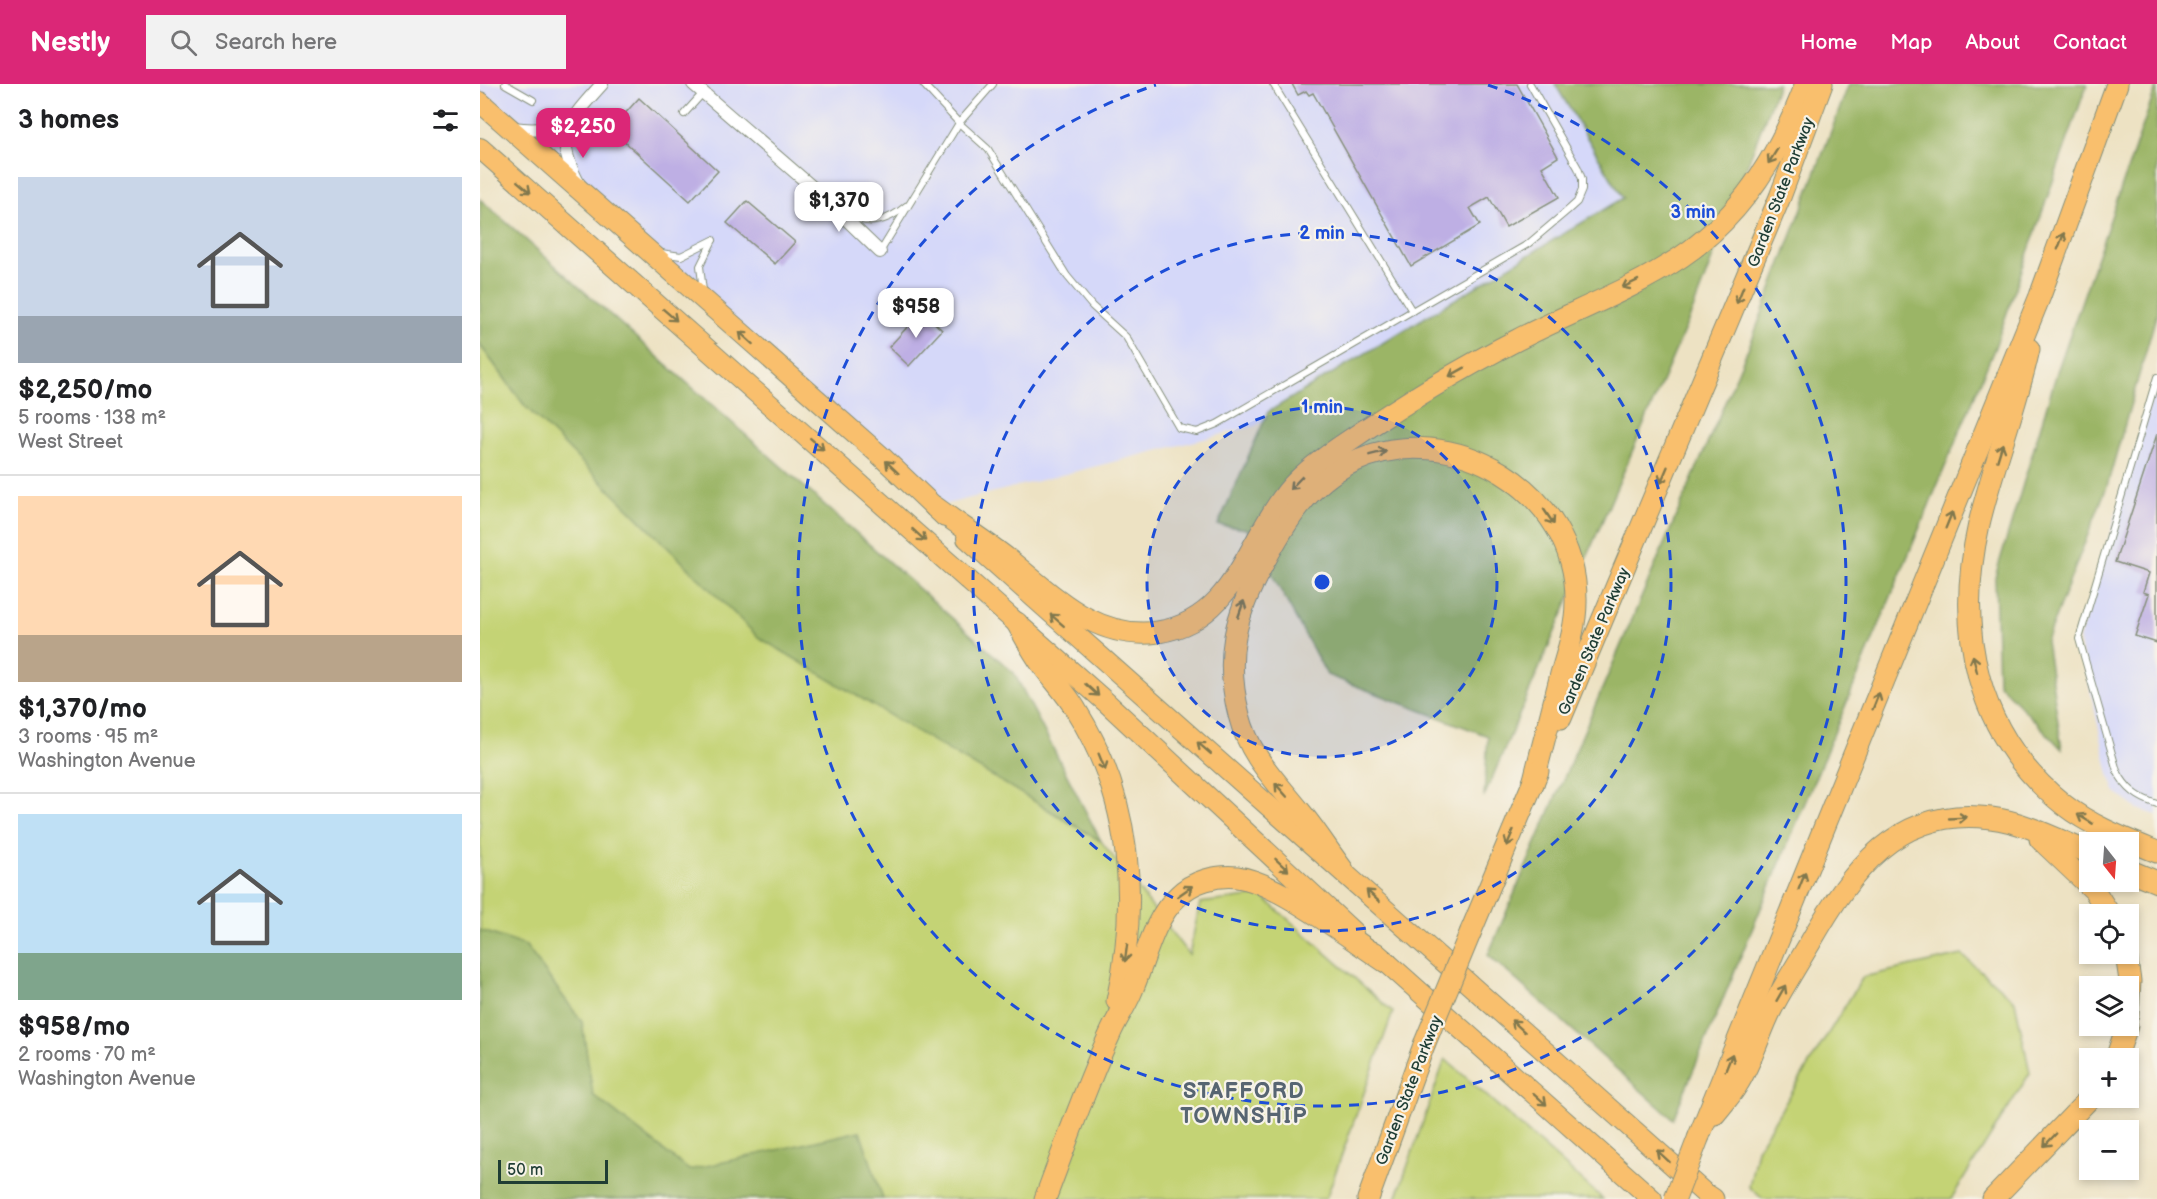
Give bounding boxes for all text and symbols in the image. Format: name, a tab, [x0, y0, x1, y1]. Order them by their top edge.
search box	[146, 15, 566, 69]
text: Nestly	[30, 26, 110, 59]
icon: search	[167, 26, 200, 59]
text: Search here	[215, 29, 337, 56]
text: Home	[1800, 30, 1857, 55]
text: Map	[1890, 30, 1932, 55]
text: About	[1965, 30, 2020, 55]
text: Contact	[2053, 30, 2127, 55]
icon: filters	[429, 104, 462, 137]
text: 3 homes	[18, 105, 119, 136]
pin: $2,250	[534, 108, 632, 159]
street label: Garden State Parkway	[1744, 114, 1819, 270]
text: $2,250	[550, 115, 616, 139]
one-way arrow	[1766, 147, 1778, 164]
one-way arrow	[516, 180, 531, 194]
pin: $1,370	[790, 182, 888, 233]
text: $1,370	[808, 189, 870, 213]
text: 3 min	[1670, 202, 1716, 223]
icon: home	[186, 216, 294, 324]
text: 2 min	[1299, 223, 1345, 244]
one-way arrow	[2057, 232, 2068, 251]
one-way arrow	[1622, 279, 1640, 291]
one-way arrow	[1734, 285, 1745, 304]
pin: $958	[880, 288, 952, 339]
text: $958	[892, 295, 940, 319]
one-way arrow	[662, 308, 677, 322]
one-way arrow	[739, 331, 754, 345]
one-way arrow	[1448, 367, 1465, 379]
text: $2,250/mo	[18, 375, 152, 406]
text: 1 min	[1301, 397, 1343, 418]
text: 5 rooms · 138 m²	[18, 406, 166, 430]
text: West Street	[18, 430, 123, 454]
one-way arrow	[809, 437, 824, 451]
one-way arrow	[1995, 443, 2006, 462]
one-way arrow	[1368, 447, 1387, 459]
one-way arrow	[885, 459, 900, 474]
one-way arrow	[1658, 465, 1669, 483]
one-way arrow	[1289, 475, 1304, 490]
one-way arrow	[1543, 509, 1555, 525]
one-way arrow	[1944, 511, 1955, 530]
one-way arrow	[911, 528, 926, 542]
icon: home	[186, 535, 294, 643]
street label: Garden State Parkway	[1555, 564, 1634, 718]
centre of rings	[1312, 572, 1332, 592]
one-way arrow	[1236, 600, 1247, 619]
one-way arrow	[1049, 613, 1065, 626]
one-way arrow	[1968, 655, 1980, 674]
one-way arrow	[1084, 683, 1099, 697]
one-way arrow	[1871, 692, 1882, 710]
text: $1,370/mo	[18, 694, 147, 725]
text: 3 rooms · 95 m²	[18, 725, 158, 749]
one-way arrow	[1197, 741, 1212, 755]
text: Washington Avenue	[18, 749, 196, 773]
one-way arrow	[1097, 752, 1108, 770]
one-way arrow	[1275, 783, 1289, 798]
one-way arrow	[1948, 812, 1968, 823]
one-way arrow	[2077, 812, 2094, 824]
one-way arrow	[1504, 828, 1515, 847]
north arrow	[2079, 832, 2139, 892]
map controls	[2079, 832, 2139, 1180]
icon: home	[186, 853, 294, 961]
one-way arrow	[1274, 858, 1289, 872]
one-way arrow	[1797, 873, 1808, 891]
one-way arrow	[1176, 885, 1193, 897]
one-way arrow	[1366, 889, 1381, 903]
button: locate	[2079, 904, 2139, 964]
one-way arrow	[1120, 942, 1131, 962]
button: layers	[2079, 976, 2139, 1036]
one-way arrow	[1775, 985, 1787, 1002]
text: $958/mo	[18, 1012, 130, 1043]
street label: Garden State Parkway	[1372, 1012, 1447, 1168]
one-way arrow	[1511, 1019, 1526, 1033]
text: 2 rooms · 70 m²	[18, 1043, 156, 1067]
button: +	[2079, 1048, 2139, 1108]
one-way arrow	[1724, 1053, 1735, 1072]
text: Washington Avenue	[18, 1067, 196, 1091]
district label: STAFFORD TOWNSHIP	[1180, 1078, 1308, 1130]
one-way arrow	[1532, 1092, 1547, 1106]
button: −	[2079, 1120, 2139, 1180]
one-way arrow	[2042, 1133, 2057, 1148]
one-way arrow	[1656, 1149, 1671, 1163]
scale bar	[498, 1157, 608, 1184]
text: 50 m	[507, 1161, 543, 1180]

